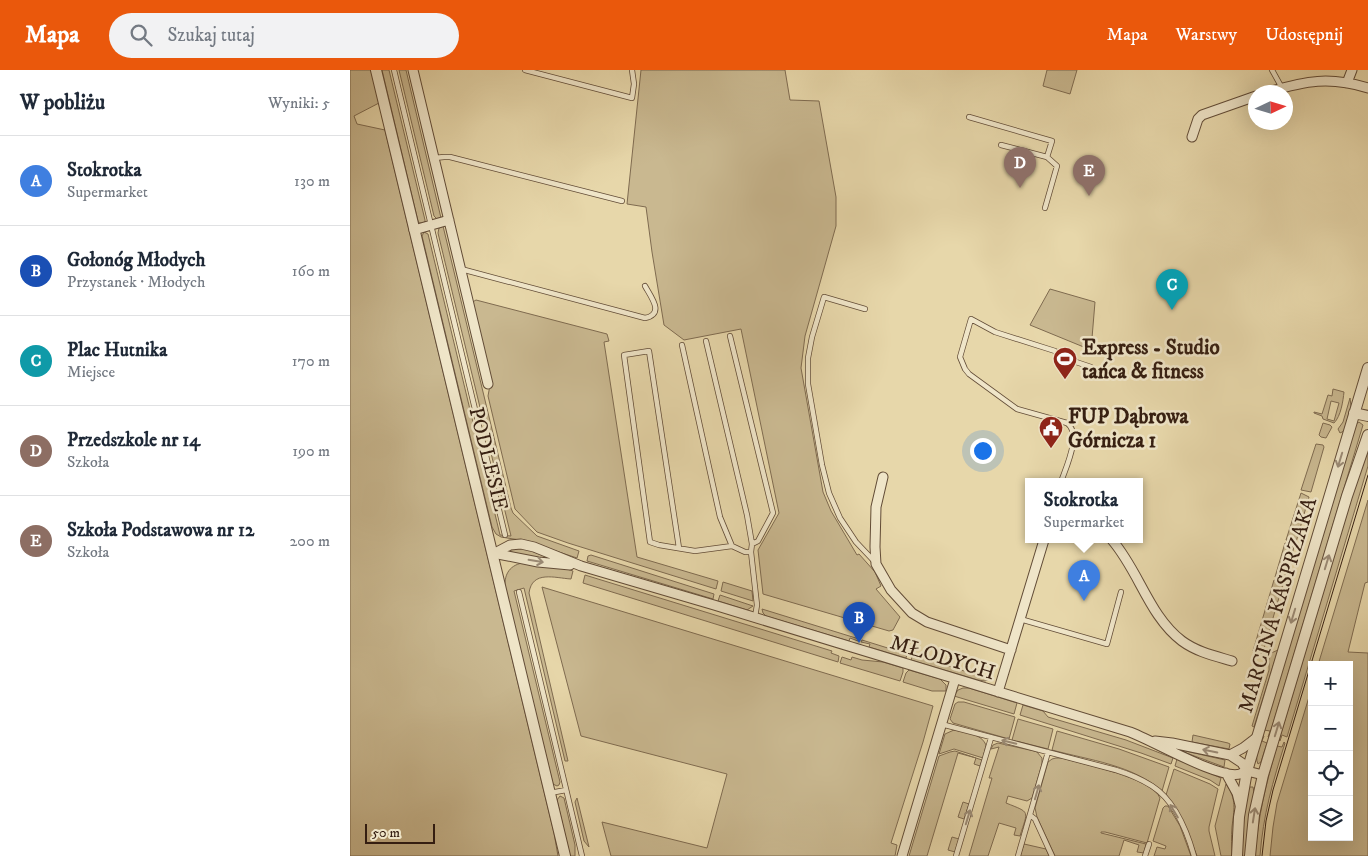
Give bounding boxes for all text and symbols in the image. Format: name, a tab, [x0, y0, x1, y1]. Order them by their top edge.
search box	[109, 13, 459, 58]
text: Mapa	[25, 20, 79, 50]
icon: search	[127, 21, 155, 49]
text: Szukaj tutaj	[167, 24, 255, 47]
text: Mapa	[1107, 24, 1148, 46]
text: Warstwy	[1176, 24, 1237, 46]
text: Udostępnij	[1265, 24, 1343, 46]
north arrow	[1248, 85, 1293, 130]
text: W pobliżu	[20, 90, 105, 116]
text: Wyniki: 5	[268, 93, 330, 113]
pin: D	[1004, 147, 1036, 188]
pin: E	[1073, 155, 1105, 196]
text: Stokrotka	[67, 159, 142, 182]
text: A	[31, 171, 41, 191]
text: 130 m	[294, 171, 330, 191]
text: Supermarket	[67, 182, 148, 202]
text: Gołonóg Młodych	[67, 249, 205, 272]
text: B	[31, 261, 41, 281]
text: 160 m	[292, 261, 330, 281]
pin: C	[1156, 269, 1188, 310]
text: Przystanek · Młodych	[67, 272, 205, 292]
place label: Express - Studio tańca & fitness	[1082, 335, 1220, 385]
text: Plac Hutnika	[67, 339, 167, 362]
sports icon: Express - Studio tańca & fitness	[1052, 346, 1078, 380]
text: C	[31, 351, 41, 371]
text: 170 m	[292, 351, 330, 371]
text: Miejsce	[67, 362, 115, 382]
street label: PODLESIE	[463, 404, 514, 514]
place label: FUP Dąbrowa Górnicza 1	[1068, 404, 1190, 454]
public building icon: FUP Dąbrowa Górnicza 1	[1038, 415, 1064, 449]
text: Przedszkole nr 14	[67, 429, 200, 452]
your location	[970, 438, 996, 464]
text: D	[30, 441, 42, 461]
text: 190 m	[292, 441, 330, 461]
text: Szkoła	[67, 452, 109, 472]
one-way arrow	[1335, 452, 1345, 468]
popup	[1025, 478, 1143, 543]
text: Stokrotka	[1044, 489, 1118, 512]
street label: MARCINA KASPRZAKA	[1233, 494, 1323, 716]
text: Supermarket	[1044, 512, 1124, 532]
text: Szkoła Podstawowa nr 12	[67, 519, 254, 542]
text: E	[30, 531, 42, 551]
text: 200 m	[289, 531, 330, 551]
text: Szkoła	[67, 542, 109, 562]
one-way arrow	[1322, 555, 1332, 571]
one-way arrow	[528, 557, 544, 567]
pin: A	[1068, 560, 1100, 601]
pin: B	[843, 602, 875, 643]
one-way arrow	[1288, 607, 1298, 623]
street label: MŁODYCH	[887, 630, 998, 686]
map controls	[1308, 661, 1353, 841]
button: +	[1308, 661, 1353, 706]
button: −	[1308, 706, 1353, 751]
one-way arrow	[1272, 721, 1282, 737]
one-way arrow	[1002, 737, 1018, 746]
one-way arrow	[1203, 746, 1219, 755]
button: locate	[1308, 751, 1353, 796]
one-way arrow	[1032, 785, 1042, 801]
button: layers	[1308, 796, 1353, 841]
one-way arrow	[1169, 805, 1179, 819]
one-way arrow	[1250, 808, 1260, 824]
one-way arrow	[964, 809, 974, 825]
scale bar	[365, 821, 435, 844]
text: 50 m	[372, 824, 400, 842]

